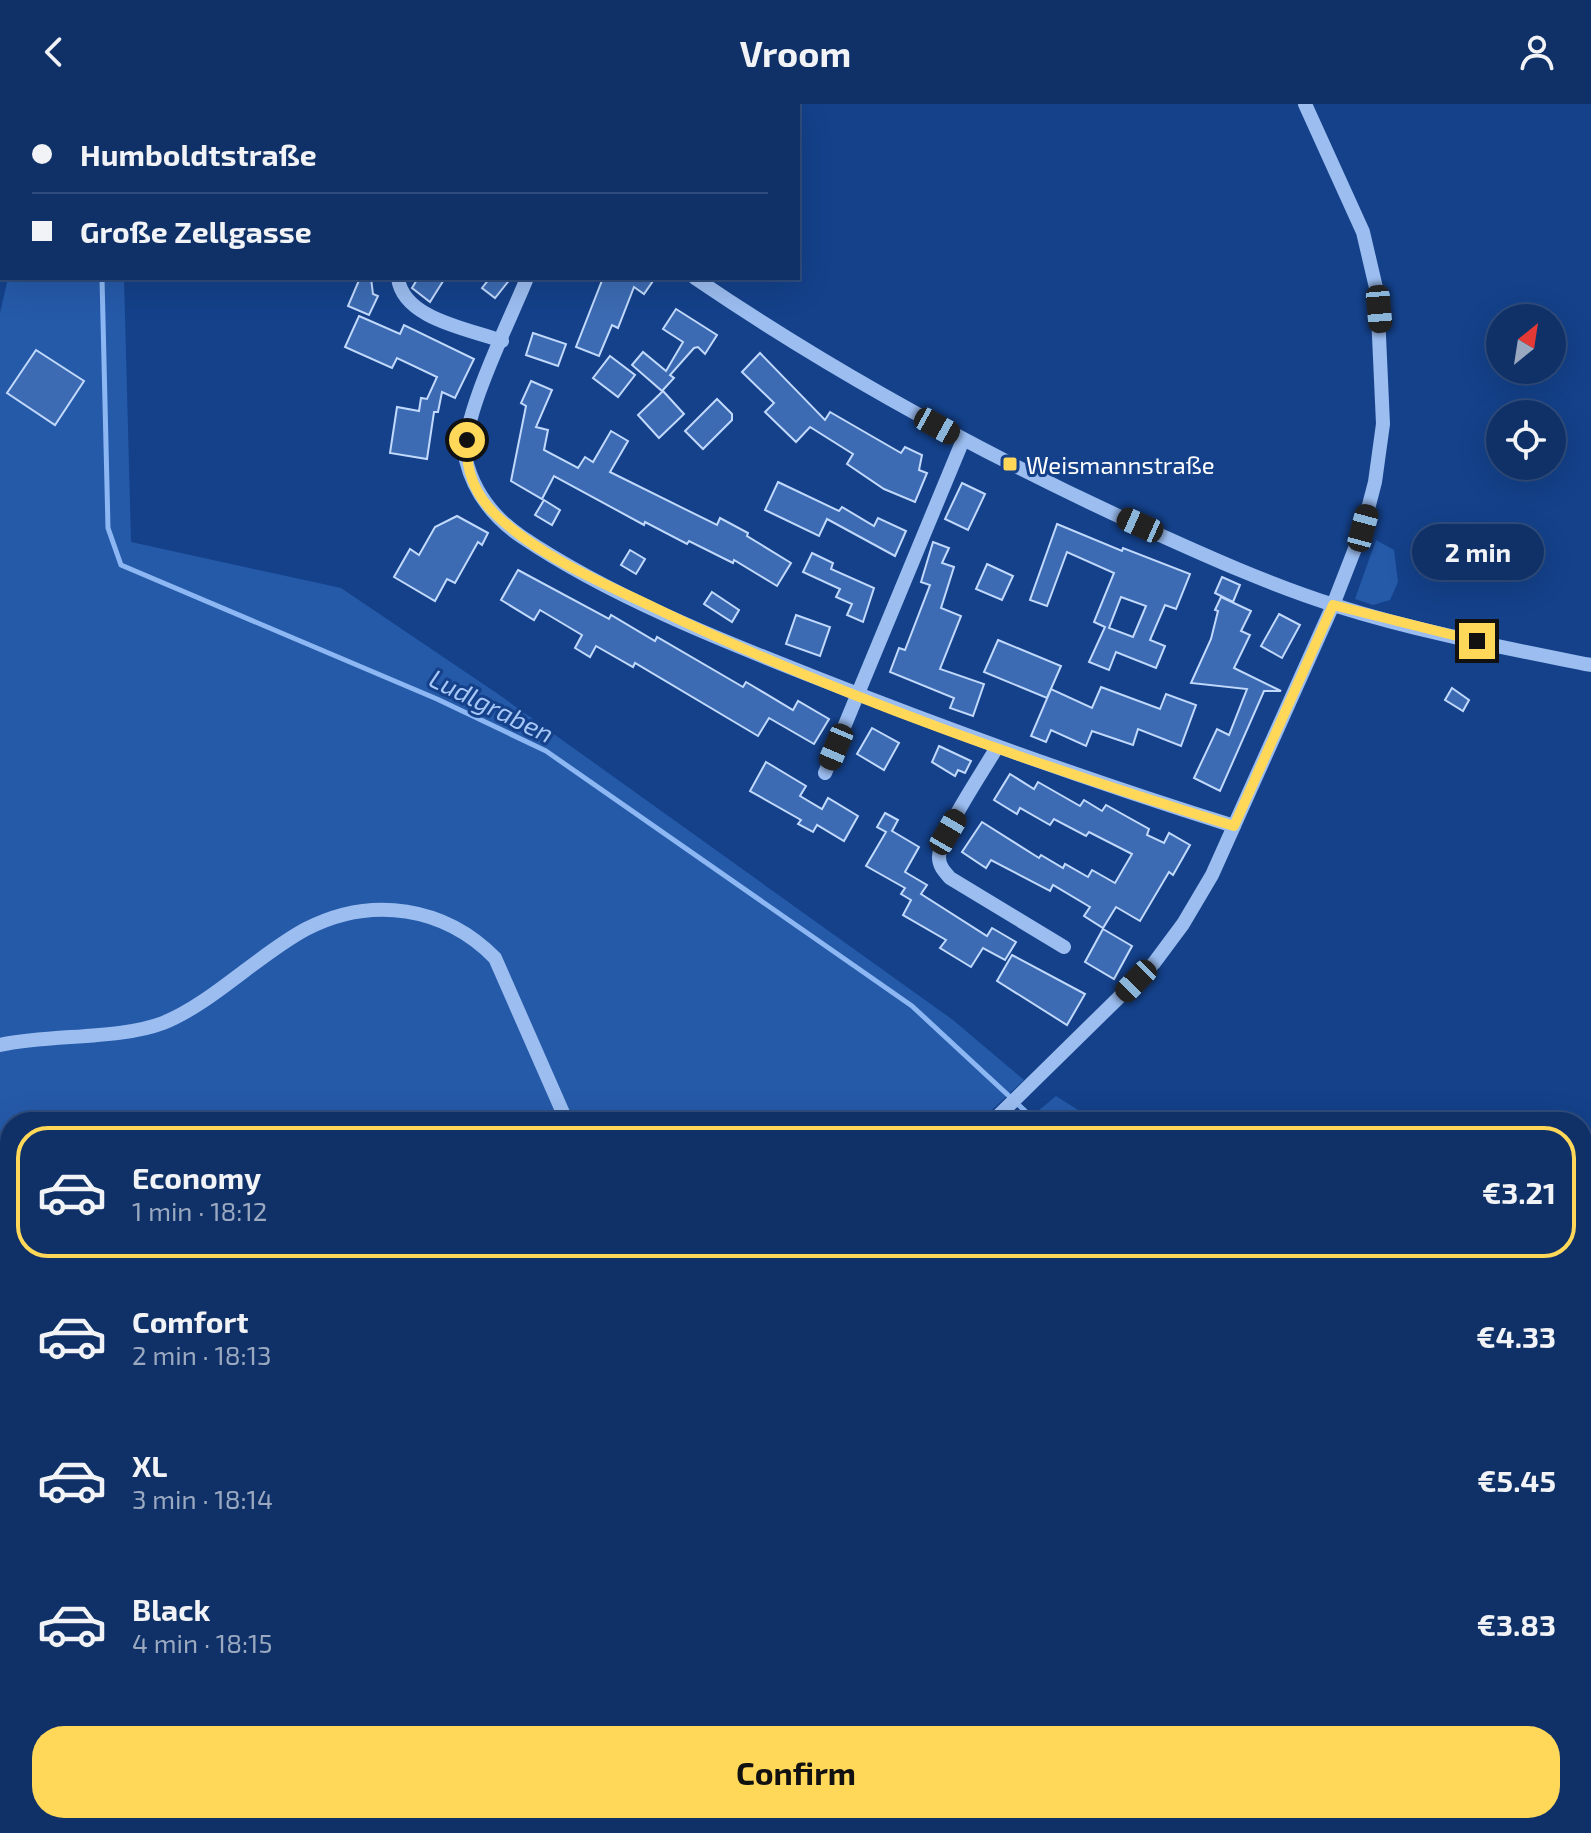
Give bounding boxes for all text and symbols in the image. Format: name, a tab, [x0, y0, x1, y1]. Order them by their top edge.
icon: back	[32, 30, 76, 74]
icon: person	[1515, 30, 1559, 74]
text: Vroom	[740, 31, 851, 74]
text: Humboldtstraße	[80, 136, 317, 172]
text: Große Zellgasse	[80, 213, 312, 249]
car	[1365, 284, 1393, 334]
north arrow	[1486, 304, 1566, 384]
map controls	[1486, 304, 1566, 480]
button: locate	[1486, 400, 1566, 480]
car	[910, 404, 964, 448]
route start	[449, 422, 485, 458]
place label: Weismannstraße	[1026, 450, 1215, 479]
marker: Weismannstraße	[1001, 455, 1019, 473]
car	[1345, 502, 1381, 554]
car	[1113, 504, 1167, 546]
callout: 2 min	[1411, 525, 1543, 581]
text: 2 min	[1445, 536, 1511, 567]
route end	[1459, 623, 1495, 659]
water label: Ludlgraben	[425, 662, 559, 748]
car	[816, 720, 856, 774]
car	[926, 805, 970, 859]
car	[1111, 955, 1161, 1007]
icon: car	[36, 1156, 108, 1228]
text: Economy	[132, 1159, 261, 1195]
text: €3.21	[1482, 1174, 1556, 1210]
text: 1 min · 18:12	[132, 1195, 267, 1226]
icon: car	[36, 1300, 108, 1372]
text: Comfort	[132, 1303, 249, 1339]
text: €4.33	[1476, 1318, 1556, 1354]
text: 2 min · 18:13	[132, 1339, 272, 1370]
icon: car	[36, 1444, 108, 1516]
text: XL	[132, 1447, 167, 1483]
text: €5.45	[1477, 1462, 1556, 1498]
text: 3 min · 18:14	[132, 1483, 273, 1514]
icon: car	[36, 1588, 108, 1660]
text: Black	[132, 1591, 210, 1627]
text: €3.83	[1477, 1606, 1556, 1642]
text: 4 min · 18:15	[132, 1627, 272, 1658]
button: Confirm	[32, 1726, 1560, 1818]

